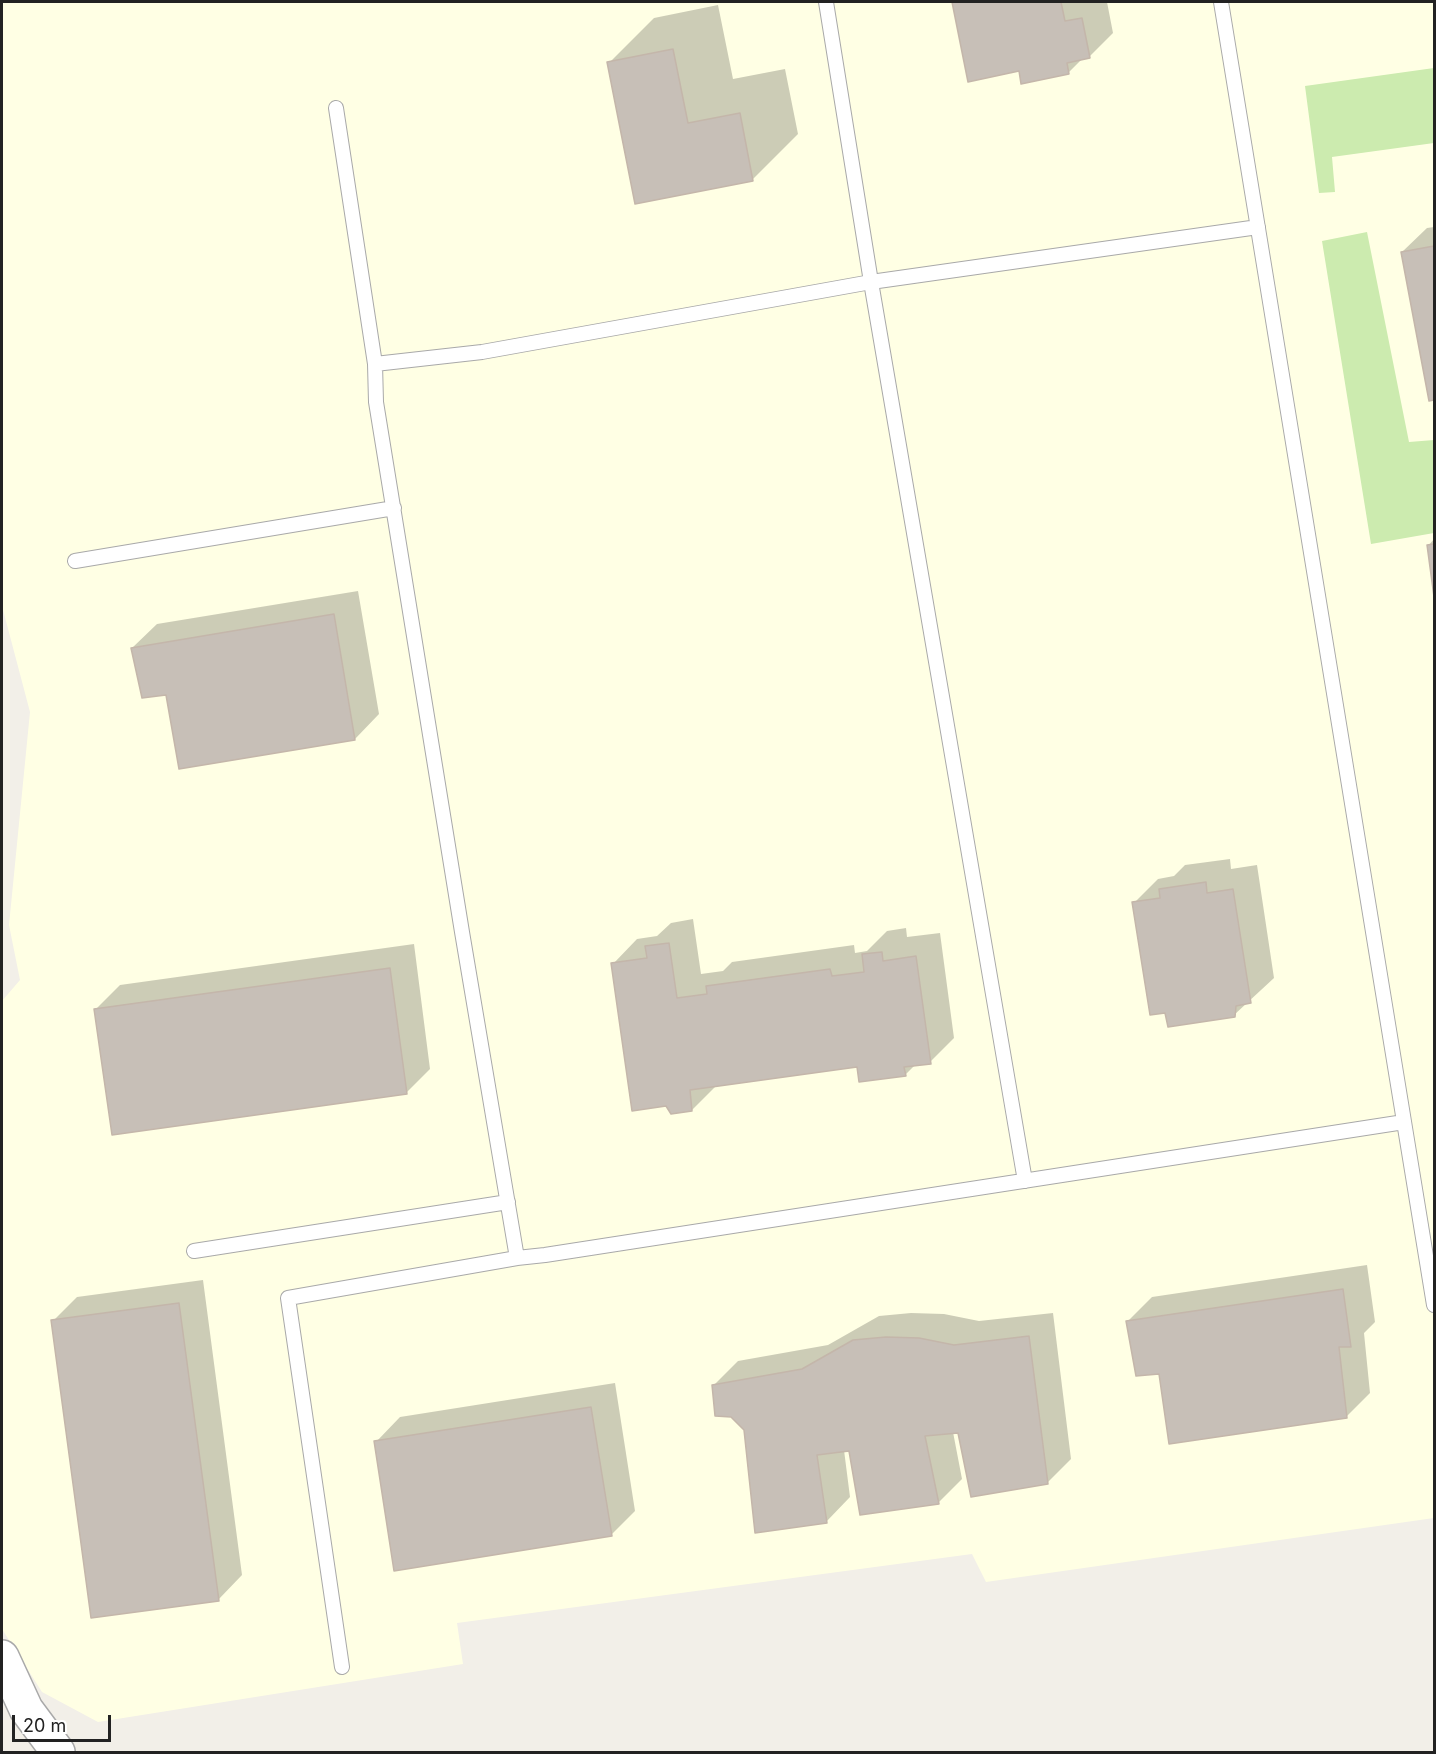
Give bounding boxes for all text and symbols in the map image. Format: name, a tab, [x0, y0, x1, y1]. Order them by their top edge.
scale bar	[15, 1703, 114, 1741]
text: 20 m	[23, 1715, 66, 1736]

